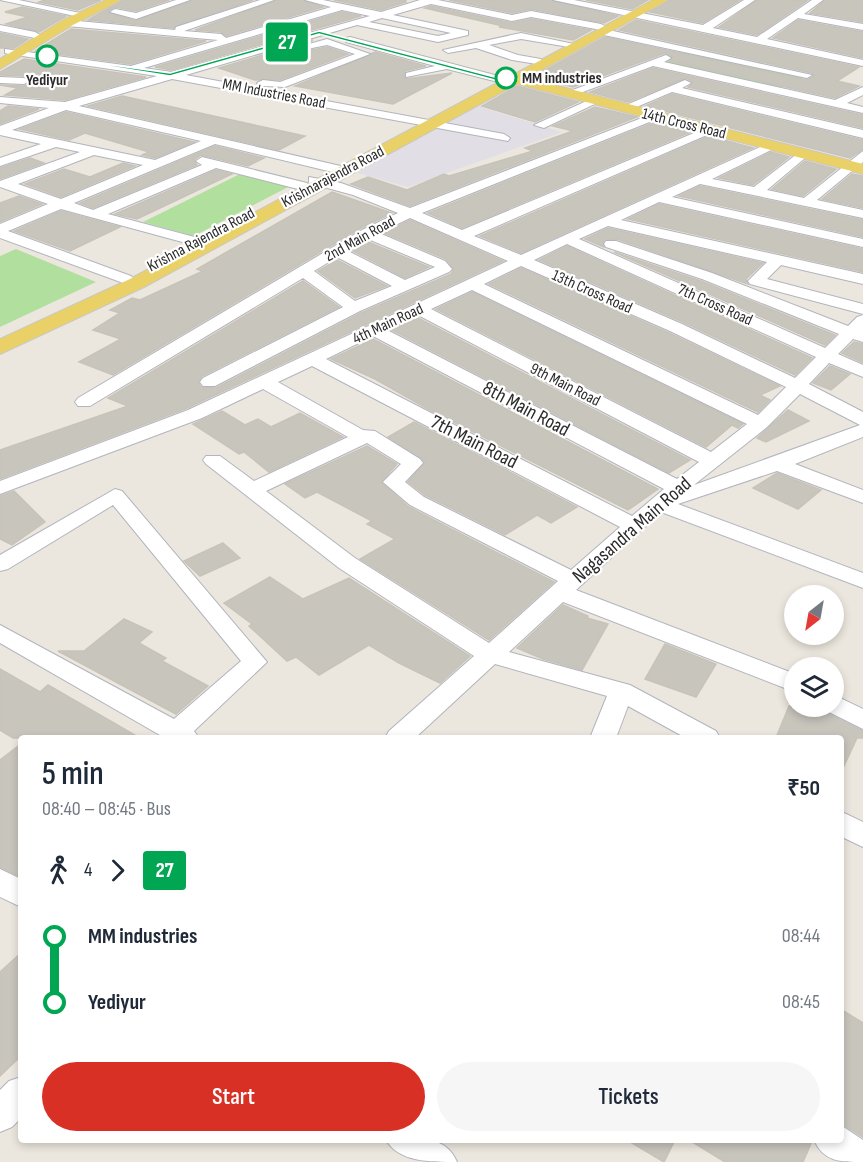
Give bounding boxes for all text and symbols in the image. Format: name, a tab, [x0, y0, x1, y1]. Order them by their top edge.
line badge: 27	[260, 22, 314, 62]
text: 27	[278, 30, 296, 55]
marker: Yediyur	[36, 45, 58, 67]
marker: MM industries	[495, 67, 517, 89]
place label: MM industries	[522, 69, 602, 88]
place label: Yediyur	[26, 71, 68, 90]
street label: MM Industries Road	[221, 75, 327, 113]
street label: 14th Cross Road	[640, 104, 728, 144]
street label: Krishnarajendra Road	[279, 142, 387, 212]
street label: Krishna Rajendra Road	[144, 204, 258, 276]
street label: 2nd Main Road	[322, 212, 398, 266]
street label: 13th Cross Road	[549, 266, 635, 318]
street label: 7th Cross Road	[675, 280, 755, 330]
street label: 4th Main Road	[350, 299, 426, 349]
street label: 9th Main Road	[527, 359, 603, 411]
street label: 8th Main Road	[478, 376, 574, 442]
street label: 7th Main Road	[427, 410, 521, 474]
street label: Nagasandra Main Road	[568, 472, 696, 588]
north arrow	[784, 585, 844, 645]
map controls	[784, 585, 844, 717]
button: layers	[784, 657, 844, 717]
text: 5 min	[42, 754, 104, 794]
text: ₹50	[787, 775, 820, 802]
text: 08:40 – 08:45 · Bus	[42, 797, 171, 821]
icon: walk	[42, 854, 75, 887]
icon: forward	[101, 854, 134, 887]
text: 4	[84, 858, 92, 882]
text: 27	[155, 858, 174, 883]
text: MM industries	[88, 923, 198, 950]
text: 08:44	[782, 924, 820, 948]
text: Yediyur	[88, 989, 146, 1016]
text: 08:45	[782, 990, 820, 1014]
button: Start	[42, 1062, 425, 1131]
button: Tickets	[437, 1062, 820, 1131]

